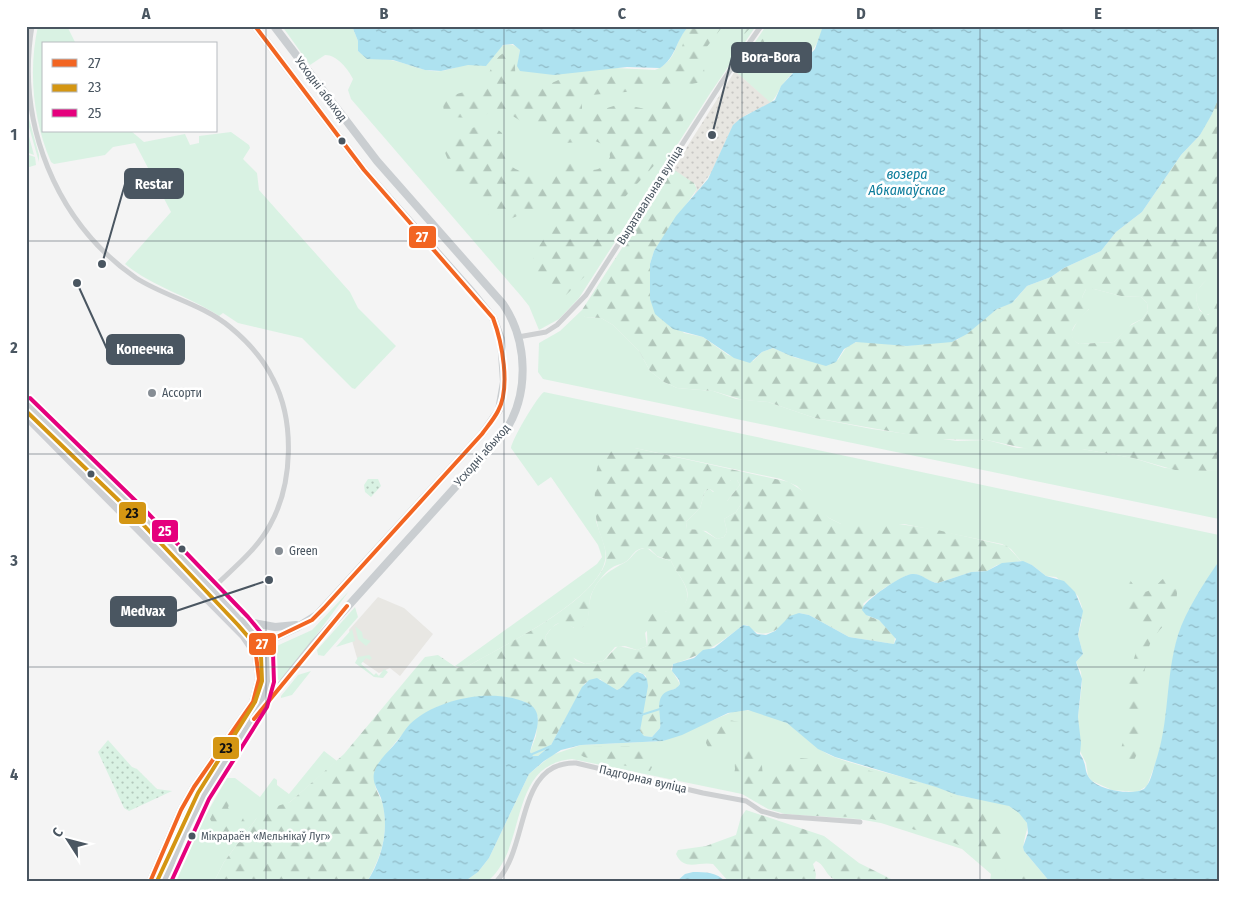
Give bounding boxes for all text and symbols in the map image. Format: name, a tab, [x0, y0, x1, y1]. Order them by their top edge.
text: A	[141, 4, 151, 23]
text: B	[380, 4, 389, 23]
text: C	[618, 4, 627, 23]
text: D	[856, 4, 866, 23]
text: E	[1094, 4, 1102, 23]
legend	[42, 42, 218, 132]
callout: Bora-Bora	[732, 43, 811, 72]
text: Bora-Bora	[741, 49, 801, 66]
street label: Усходні абыход	[291, 53, 350, 124]
text: 27	[88, 54, 101, 72]
text: 23	[88, 78, 102, 96]
text: 25	[88, 104, 102, 122]
text: 1	[11, 125, 17, 144]
unlabelled marker	[337, 136, 347, 146]
street label: Выратавальная вуліца	[614, 143, 686, 247]
water label: возера Абкамаўскае	[868, 166, 946, 199]
callout: Restar	[125, 169, 183, 198]
text: Restar	[135, 176, 174, 193]
line badge: 27	[408, 225, 437, 249]
text: 27	[415, 229, 428, 246]
callout: Копеечка	[107, 335, 184, 364]
text: 2	[9, 338, 18, 357]
text: Копеечка	[116, 341, 174, 358]
place label: Ассорти	[162, 386, 202, 400]
marker: Ассорти	[146, 387, 158, 399]
street label: Усходні абыход	[451, 421, 513, 490]
unlabelled marker	[86, 469, 96, 479]
line badge: 23	[118, 501, 147, 525]
text: 23	[124, 505, 139, 522]
line badge: 25	[151, 519, 179, 543]
text: 25	[157, 523, 172, 540]
unlabelled marker	[177, 544, 187, 554]
place label: Green	[289, 544, 318, 558]
marker: Green	[273, 545, 285, 557]
text: 3	[9, 551, 18, 570]
callout: Medvax	[111, 597, 176, 626]
text: Medvax	[121, 603, 166, 620]
line badge: 27	[248, 632, 277, 656]
text: 27	[255, 636, 268, 653]
line badge: 23	[212, 736, 240, 760]
text: 23	[218, 740, 233, 757]
street label: Падгорная вуліца	[598, 762, 688, 796]
text: 4	[10, 765, 18, 784]
north arrow	[42, 816, 92, 866]
text: С	[49, 824, 67, 841]
place label: Мікрараён «Мельнікаў Луг»	[201, 830, 331, 843]
marker: Мікрараён «Мельнікаў Луг»	[187, 831, 197, 841]

